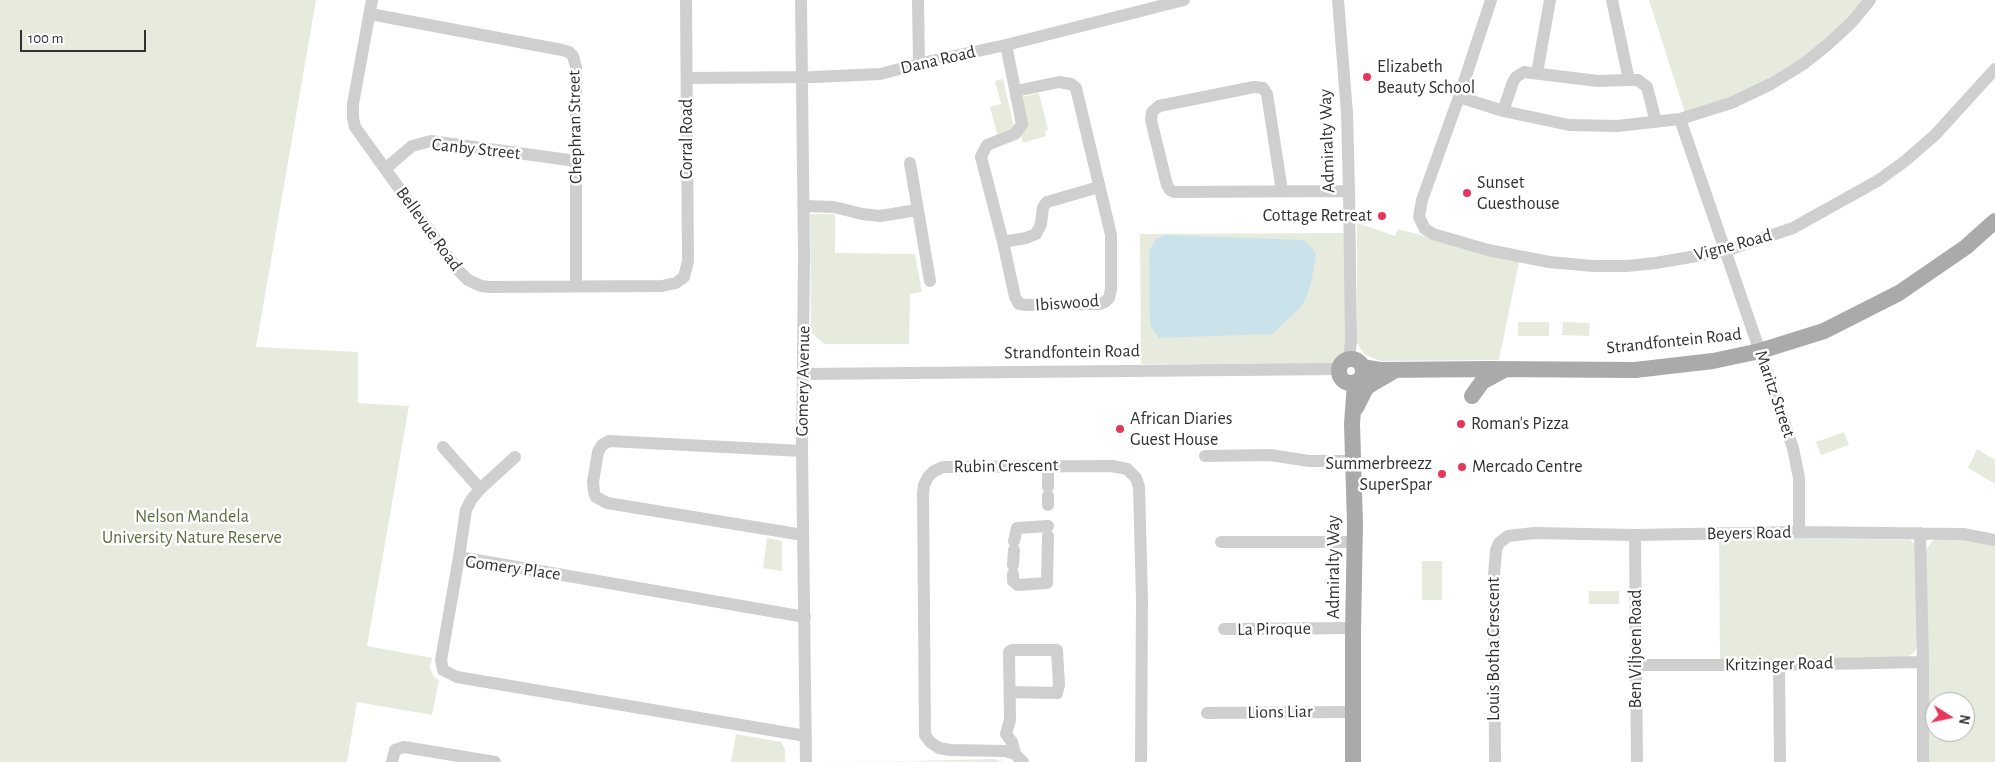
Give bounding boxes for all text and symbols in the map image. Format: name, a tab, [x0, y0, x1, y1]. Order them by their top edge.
scale bar	[22, 20, 149, 52]
text: 100 m	[28, 31, 63, 46]
street label: Dana Road	[898, 41, 978, 79]
place label: Elizabeth Beauty School	[1377, 56, 1475, 98]
street label: Chephran Street	[563, 70, 587, 184]
marker: Elizabeth Beauty School	[1361, 71, 1373, 83]
street label: Admiralty Way	[1314, 89, 1340, 193]
street label: Corral Road	[676, 99, 698, 179]
street label: Canby Street	[431, 134, 521, 164]
place label: Sunset Guesthouse	[1477, 172, 1560, 214]
street label: Bellevue Road	[391, 183, 467, 275]
marker: Sunset Guesthouse	[1461, 187, 1473, 199]
place label: Cottage Retreat	[1263, 205, 1372, 227]
marker: Cottage Retreat	[1376, 210, 1388, 222]
street label: Vigne Road	[1692, 224, 1774, 266]
street label: Ibiswood	[1034, 290, 1100, 316]
street label: Strandfontein Road	[1605, 323, 1743, 359]
street label: Gomery Avenue	[791, 325, 815, 437]
street label: Strandfontein Road	[1004, 340, 1140, 364]
street label: Maritz Street	[1750, 348, 1800, 440]
place label: African Diaries Guest House	[1130, 408, 1232, 450]
place label: Roman's Pizza	[1471, 413, 1569, 435]
marker: Roman's Pizza	[1455, 418, 1467, 430]
marker: African Diaries Guest House	[1114, 423, 1126, 435]
place label: Summerbreezz SuperSpar	[1325, 453, 1432, 496]
street label: Rubin Crescent	[953, 454, 1059, 478]
place label: Mercado Centre	[1472, 456, 1583, 478]
marker: Mercado Centre	[1456, 461, 1468, 473]
marker: Summerbreezz SuperSpar	[1436, 468, 1448, 480]
park label: Nelson Mandela University Nature Reserve	[102, 506, 282, 548]
street label: Admiralty Way	[1323, 515, 1345, 619]
street label: Beyers Road	[1706, 521, 1792, 545]
street label: Gomery Place	[464, 551, 562, 585]
street label: Louis Botha Crescent	[1483, 577, 1505, 721]
street label: Ben Viljoen Road	[1625, 590, 1647, 708]
street label: La Piroque	[1237, 618, 1311, 640]
street label: Kritzinger Road	[1725, 652, 1833, 676]
north arrow	[1925, 692, 1975, 742]
street label: Lions Liar	[1247, 701, 1313, 723]
text: N	[1956, 713, 1972, 725]

